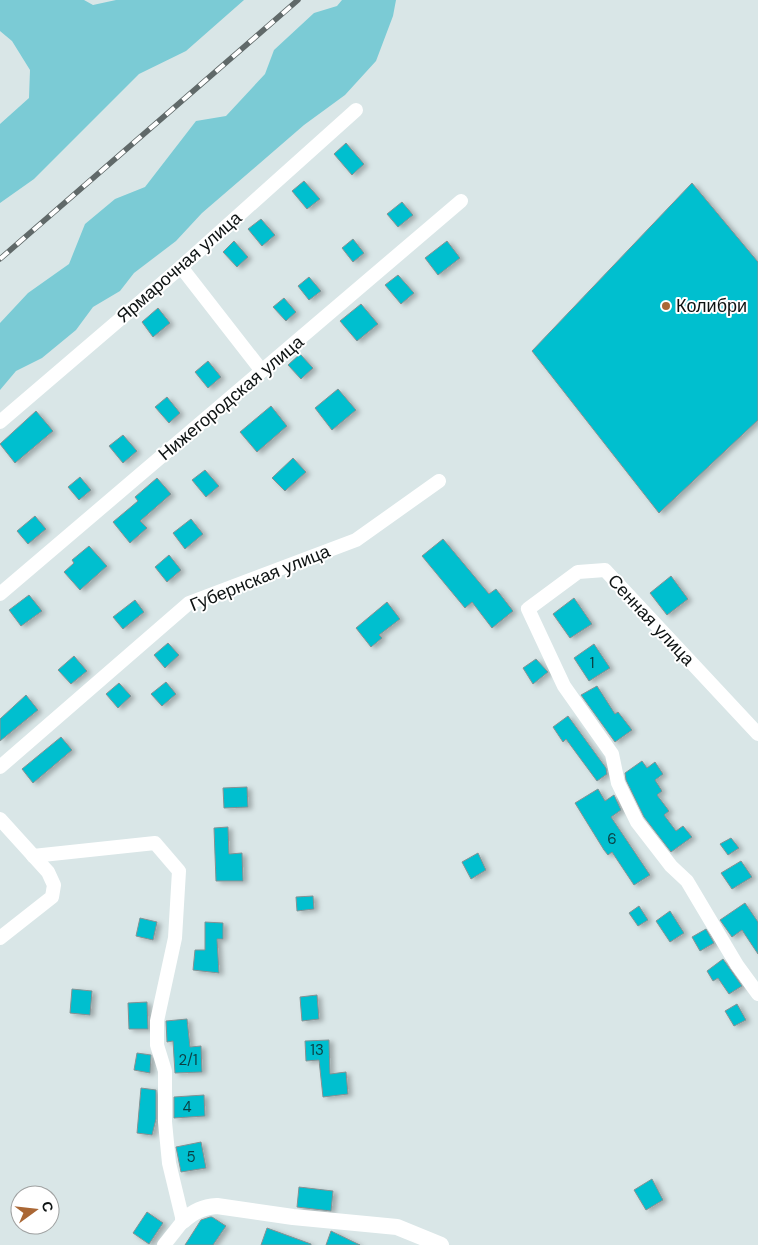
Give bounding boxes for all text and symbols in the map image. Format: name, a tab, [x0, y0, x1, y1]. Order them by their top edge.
street label: Ярмарочная улица	[111, 205, 247, 328]
place label: Колибри	[676, 294, 747, 318]
marker: Колибри	[660, 300, 672, 312]
street label: Нижегородская улица	[153, 329, 309, 466]
street label: Губернская улица	[186, 539, 335, 617]
street label: Сенная улица	[602, 569, 700, 672]
house number: 1	[590, 653, 594, 673]
house number: 6	[607, 829, 617, 849]
house number: 13	[310, 1040, 324, 1060]
house number: 2/1	[178, 1050, 198, 1070]
house number: 4	[182, 1097, 192, 1117]
house number: 5	[186, 1147, 196, 1167]
north arrow	[10, 1185, 60, 1235]
text: С	[38, 1199, 58, 1214]

